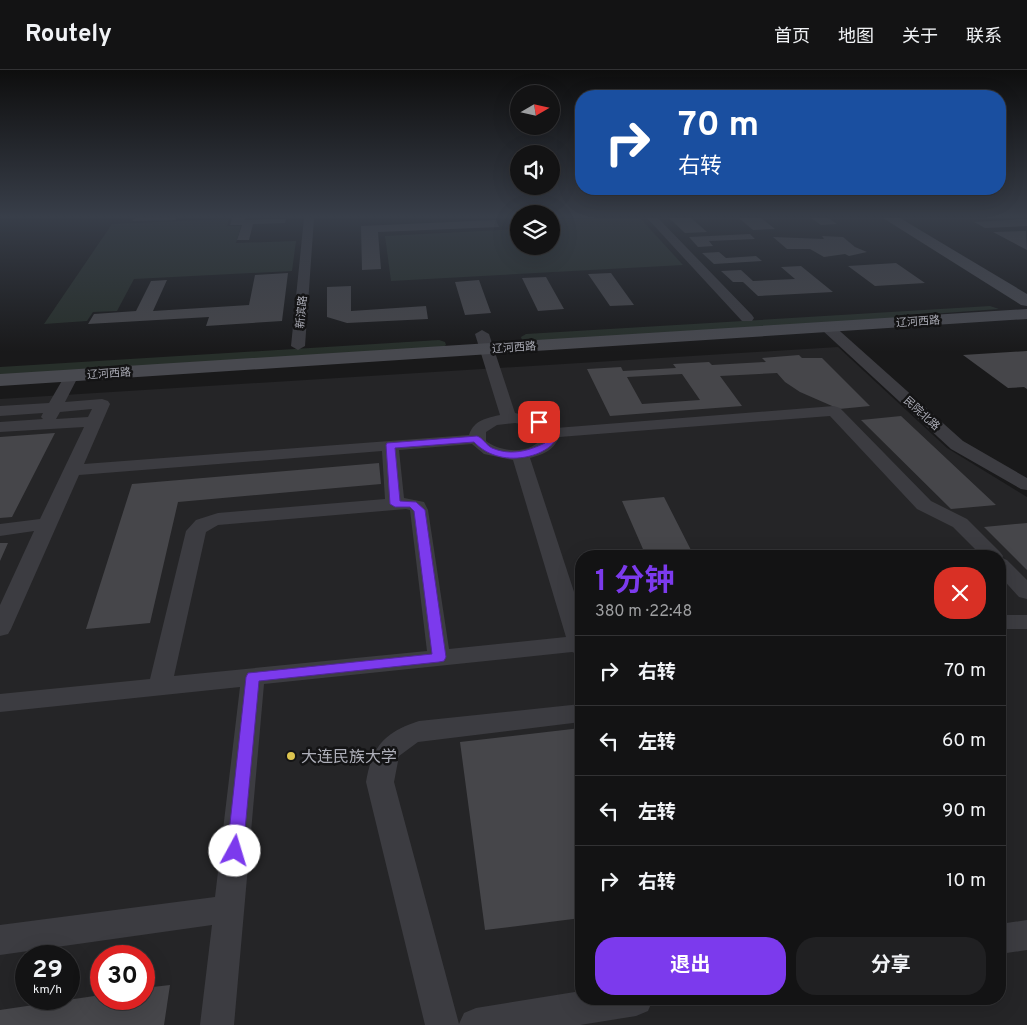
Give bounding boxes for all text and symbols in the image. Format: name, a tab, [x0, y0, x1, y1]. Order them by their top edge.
text: Routely	[25, 20, 112, 50]
text: 首页	[774, 26, 810, 49]
text: 地图	[838, 26, 874, 49]
text: 关于	[902, 26, 938, 49]
text: 联系	[966, 26, 1002, 49]
north arrow	[510, 85, 560, 135]
map controls	[510, 85, 560, 255]
text: 70 m	[678, 104, 759, 148]
icon: right	[595, 110, 660, 175]
button: sound	[510, 145, 560, 195]
text: 右转	[678, 154, 722, 181]
button: layers	[510, 205, 560, 255]
street label: 新滨路	[294, 295, 310, 329]
street label: 辽河西路	[896, 313, 941, 331]
street label: 辽河西路	[492, 339, 537, 357]
street label: 辽河西路	[87, 365, 132, 383]
street label: 民院北路	[900, 394, 942, 434]
pin	[518, 401, 560, 443]
icon: arrive	[525, 408, 553, 436]
text: 1 分钟	[595, 564, 675, 601]
button: close	[934, 567, 986, 619]
text: 380 m · 22:48	[595, 602, 692, 622]
icon: right	[595, 657, 623, 685]
text: 70 m	[944, 659, 986, 683]
text: 右转	[638, 661, 676, 685]
icon: left	[595, 727, 623, 755]
text: 60 m	[942, 729, 986, 753]
text: 左转	[638, 731, 676, 755]
place label: 大连民族大学	[301, 748, 397, 768]
marker: 大连民族大学	[285, 750, 297, 762]
icon: left	[595, 797, 623, 825]
text: 90 m	[942, 799, 986, 823]
text: 左转	[638, 801, 676, 825]
position arrow	[208, 824, 260, 876]
icon: right	[595, 867, 623, 895]
text: 10 m	[946, 869, 986, 893]
text: 右转	[638, 871, 676, 895]
button: 退出	[595, 937, 786, 995]
button: 分享	[796, 937, 986, 995]
speed limit sign: 30	[90, 945, 155, 1010]
text: 29	[32, 955, 63, 987]
text: km/h	[33, 982, 62, 998]

